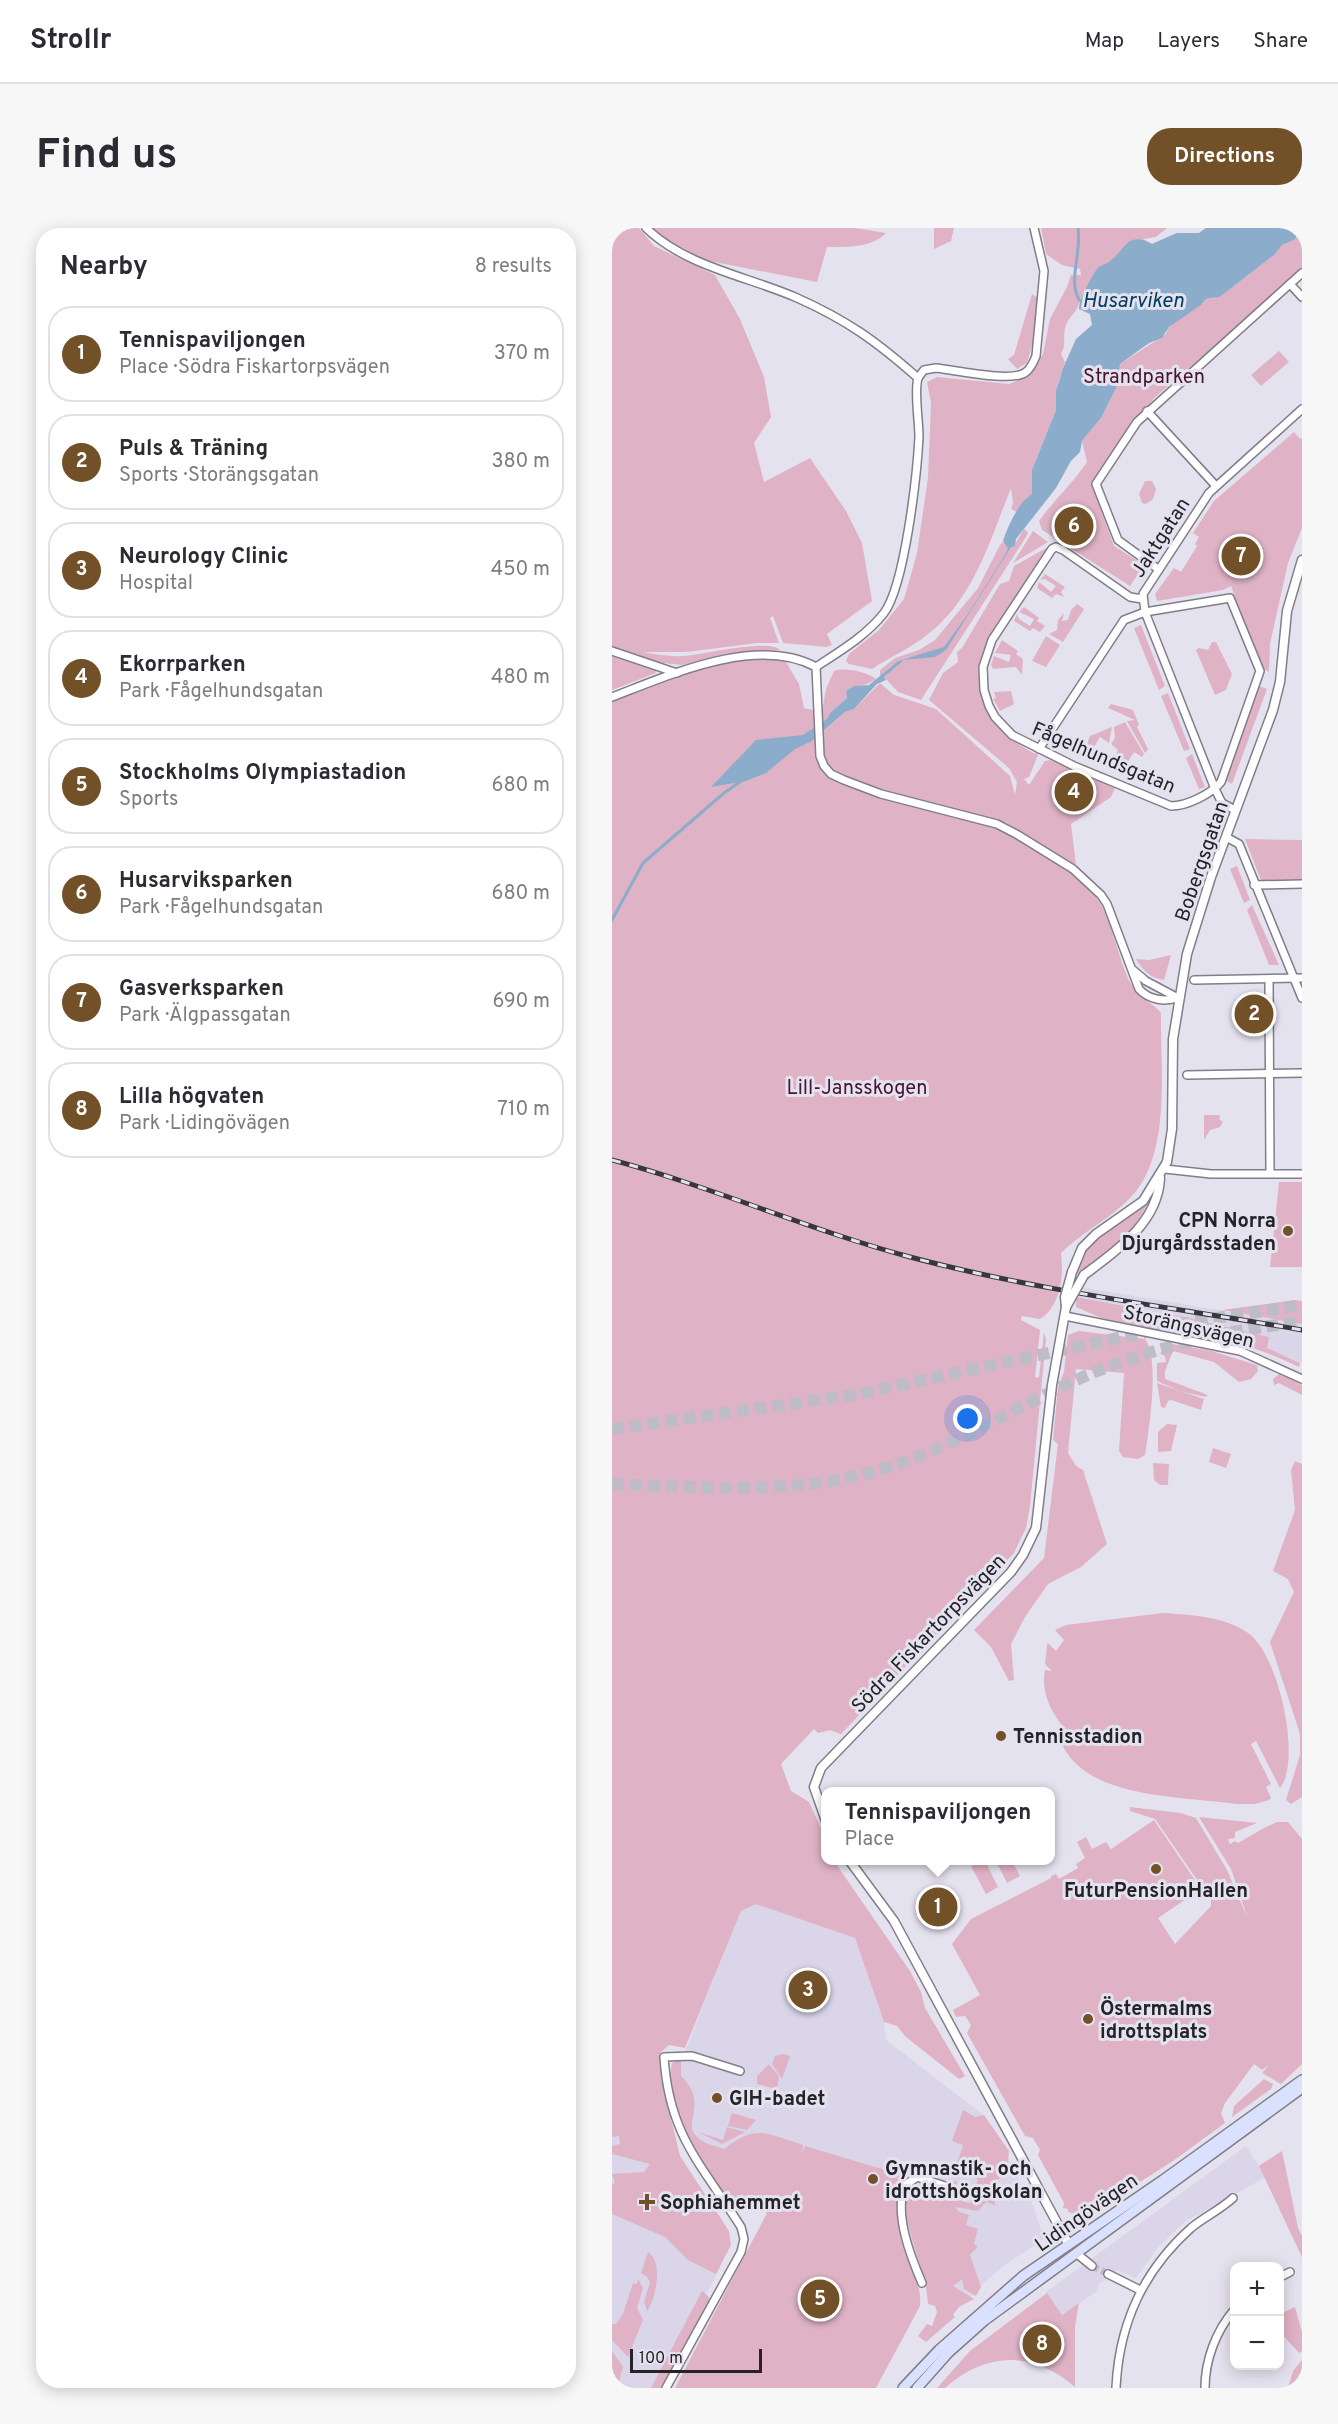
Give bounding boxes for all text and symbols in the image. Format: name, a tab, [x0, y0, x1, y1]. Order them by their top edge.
text: Strollr	[30, 23, 112, 59]
text: Map	[1085, 28, 1124, 55]
text: Layers	[1157, 28, 1220, 55]
text: Share	[1253, 28, 1308, 55]
button: Directions	[1147, 128, 1302, 185]
text: Find us	[36, 130, 177, 183]
text: Nearby	[60, 251, 148, 284]
text: 8 results	[475, 254, 552, 280]
water label: Husarviken	[1082, 288, 1184, 315]
text: Tennispaviljongen	[119, 328, 306, 355]
text: 1	[78, 341, 86, 367]
text: 370 m	[494, 341, 550, 367]
text: Place · Södra Fiskartorpsvägen	[119, 355, 390, 381]
park label: Strandparken	[1083, 365, 1205, 391]
text: Puls & Träning	[119, 436, 268, 463]
text: 2	[75, 449, 88, 475]
text: 380 m	[491, 449, 550, 475]
text: Sports · Storängsgatan	[119, 463, 319, 489]
street label: Jaktgatan	[1126, 493, 1197, 583]
pin: 6	[1054, 504, 1094, 548]
pin: 7	[1222, 534, 1260, 578]
text: Neurology Clinic	[119, 544, 289, 571]
text: 3	[76, 557, 88, 583]
text: 450 m	[491, 557, 550, 583]
text: Hospital	[119, 571, 193, 597]
text: Ekorrparken	[119, 652, 246, 679]
text: 4	[75, 665, 88, 691]
text: 480 m	[491, 665, 550, 691]
text: Park · Fågelhundsgatan	[119, 679, 323, 705]
street label: Fågelhundsgatan	[1027, 717, 1179, 801]
text: Stockholms Olympiastadion	[119, 760, 406, 787]
pin: 4	[1054, 770, 1094, 814]
text: 5	[75, 773, 88, 799]
text: 680 m	[492, 773, 550, 799]
text: Sports	[119, 787, 179, 813]
street label: Bobergsgatan	[1170, 798, 1236, 925]
text: Husarviksparken	[119, 868, 293, 895]
text: 6	[75, 881, 88, 907]
text: 680 m	[492, 881, 550, 907]
text: Park · Fågelhundsgatan	[119, 895, 323, 921]
text: Gasverksparken	[119, 976, 284, 1003]
text: 7	[76, 989, 87, 1015]
text: 690 m	[493, 989, 550, 1015]
pin: 2	[1234, 992, 1274, 1036]
text: Park · Älgpassgatan	[119, 1003, 291, 1029]
park label: Lill-Jansskogen	[786, 1076, 928, 1102]
text: Lilla högvaten	[119, 1084, 264, 1111]
text: 8	[75, 1097, 88, 1123]
text: 710 m	[497, 1097, 550, 1123]
text: Park · Lidingövägen	[119, 1111, 290, 1137]
place label: CPN Norra Djurgårdsstaden	[1121, 1209, 1276, 1258]
marker: CPN Norra Djurgårdsstaden	[1281, 1224, 1295, 1238]
street label: Storängsvägen	[1120, 1300, 1257, 1356]
your location	[953, 1404, 982, 1433]
street label: Södra Fiskartorpsvägen	[846, 1549, 1012, 1720]
place label: Tennisstadion	[1013, 1725, 1143, 1751]
marker: Tennisstadion	[994, 1729, 1008, 1743]
popup	[821, 1787, 1055, 1865]
text: Tennispaviljongen	[845, 1800, 1031, 1827]
text: Place	[845, 1827, 894, 1853]
marker: FuturPensionHallen	[1149, 1862, 1163, 1876]
place label: FuturPensionHallen	[1064, 1879, 1248, 1905]
pin: 1	[918, 1884, 958, 1930]
pin: 3	[788, 1968, 828, 2012]
place label: Östermalms idrottsplats	[1100, 1996, 1212, 2046]
marker: Östermalms idrottsplats	[1081, 2012, 1095, 2026]
place label: GIH-badet	[729, 2087, 826, 2113]
marker: GIH-badet	[710, 2091, 724, 2105]
place label: Gymnastik- och idrottshögskolan	[885, 2157, 1043, 2206]
street label: Lidingövägen	[1030, 2168, 1144, 2259]
marker: Gymnastik- och idrottshögskolan	[866, 2172, 880, 2186]
place label: Sophiahemmet	[660, 2191, 801, 2217]
marker: Sophiahemmet	[638, 2193, 656, 2211]
map controls	[1230, 2262, 1284, 2370]
button: +	[1230, 2262, 1284, 2316]
pin: 5	[800, 2276, 840, 2322]
button: −	[1230, 2316, 1284, 2370]
pin: 8	[1022, 2322, 1062, 2366]
scale bar	[630, 2346, 762, 2374]
text: 100 m	[639, 2349, 683, 2369]

